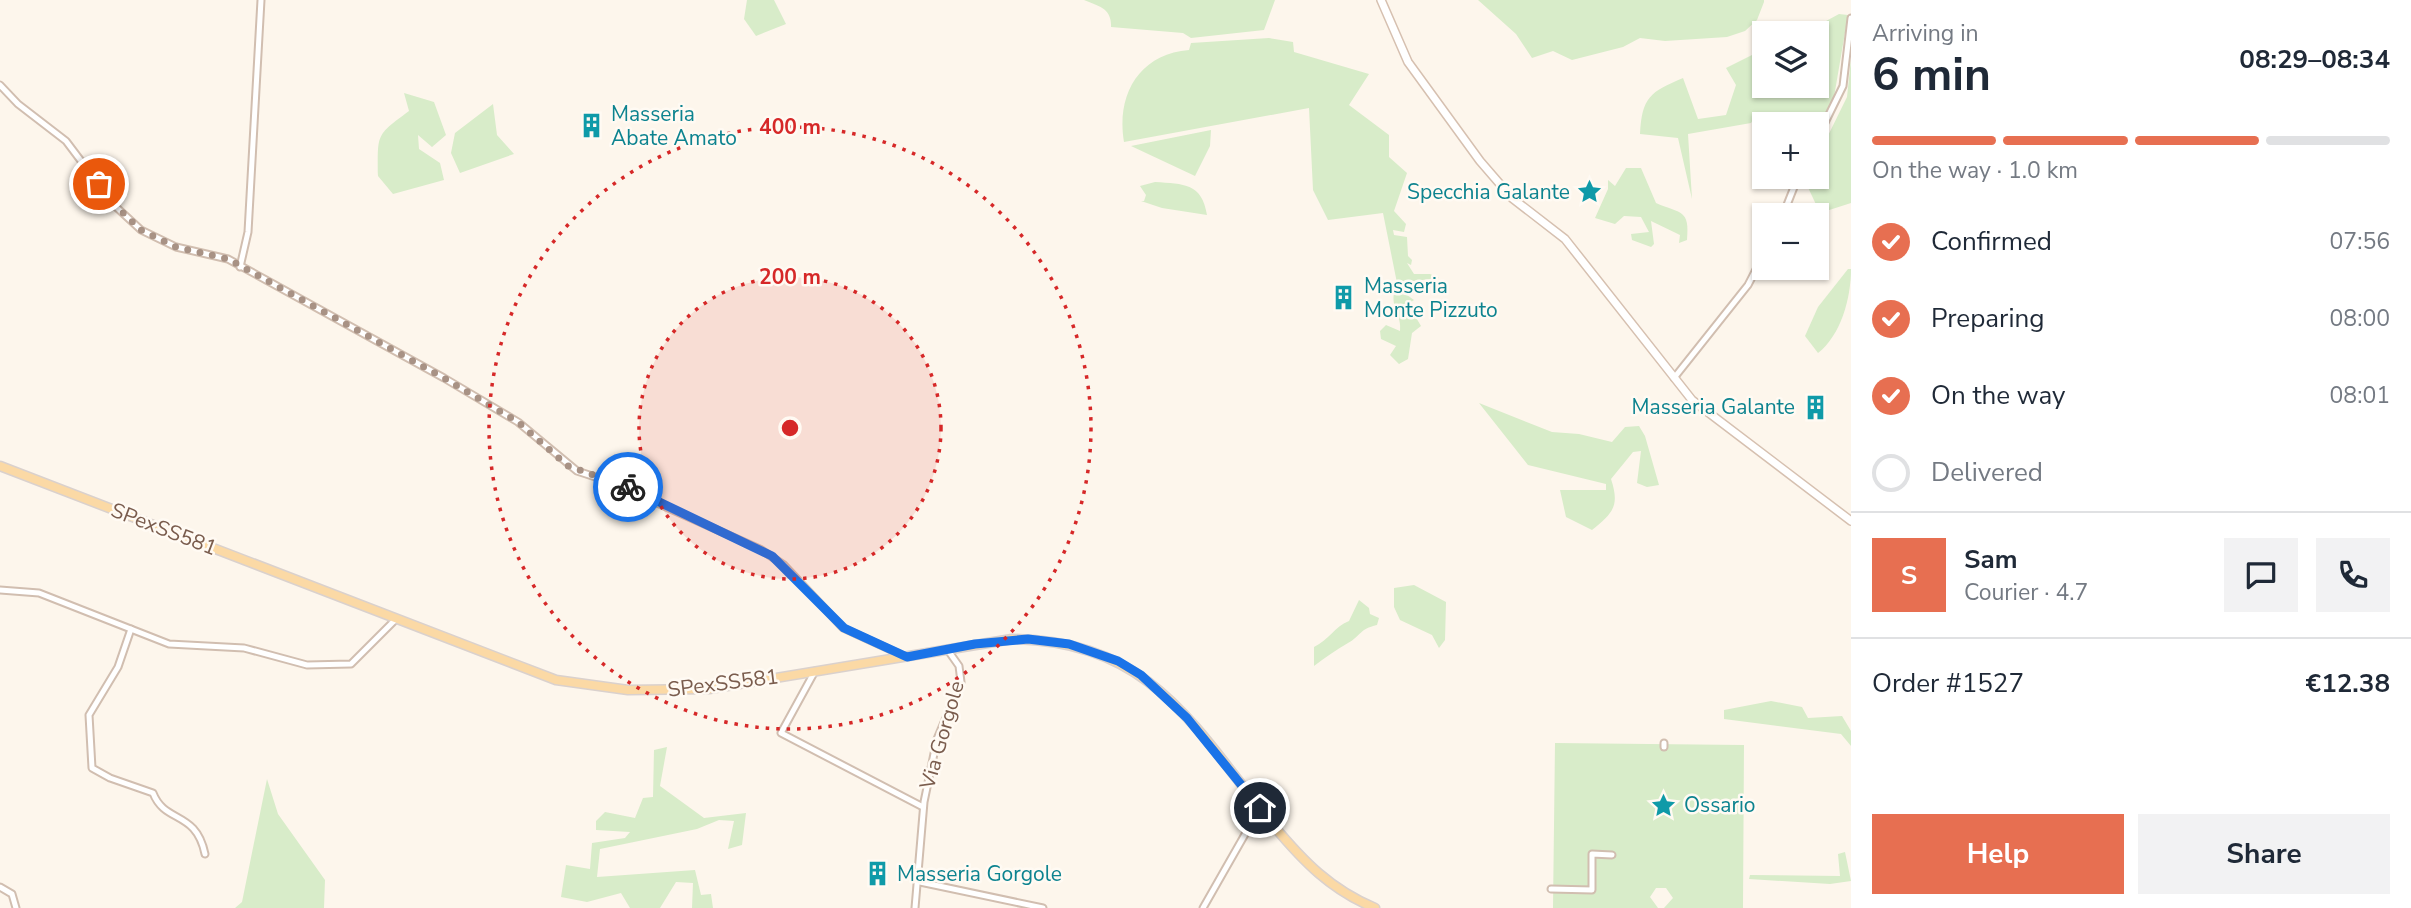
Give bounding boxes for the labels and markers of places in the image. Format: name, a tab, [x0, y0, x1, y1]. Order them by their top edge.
place label: Masseria Abate Amato	[611, 100, 737, 152]
building icon: Masseria Abate Amato	[577, 112, 605, 140]
pin	[69, 154, 129, 214]
place label: Specchia Galante	[1407, 178, 1570, 206]
place icon: Specchia Galante	[1576, 178, 1604, 206]
place label: Masseria Monte Pizzuto	[1364, 272, 1498, 324]
building icon: Masseria Monte Pizzuto	[1330, 284, 1358, 312]
place label: Masseria Galante	[1632, 393, 1795, 421]
building icon: Masseria Galante	[1801, 393, 1829, 421]
centre of rings	[778, 416, 802, 440]
pin	[1230, 778, 1290, 838]
place icon: Ossario	[1650, 791, 1678, 819]
place label: Ossario	[1684, 791, 1756, 819]
building icon: Masseria Gorgole	[863, 860, 891, 888]
place label: Masseria Gorgole	[897, 860, 1062, 888]

